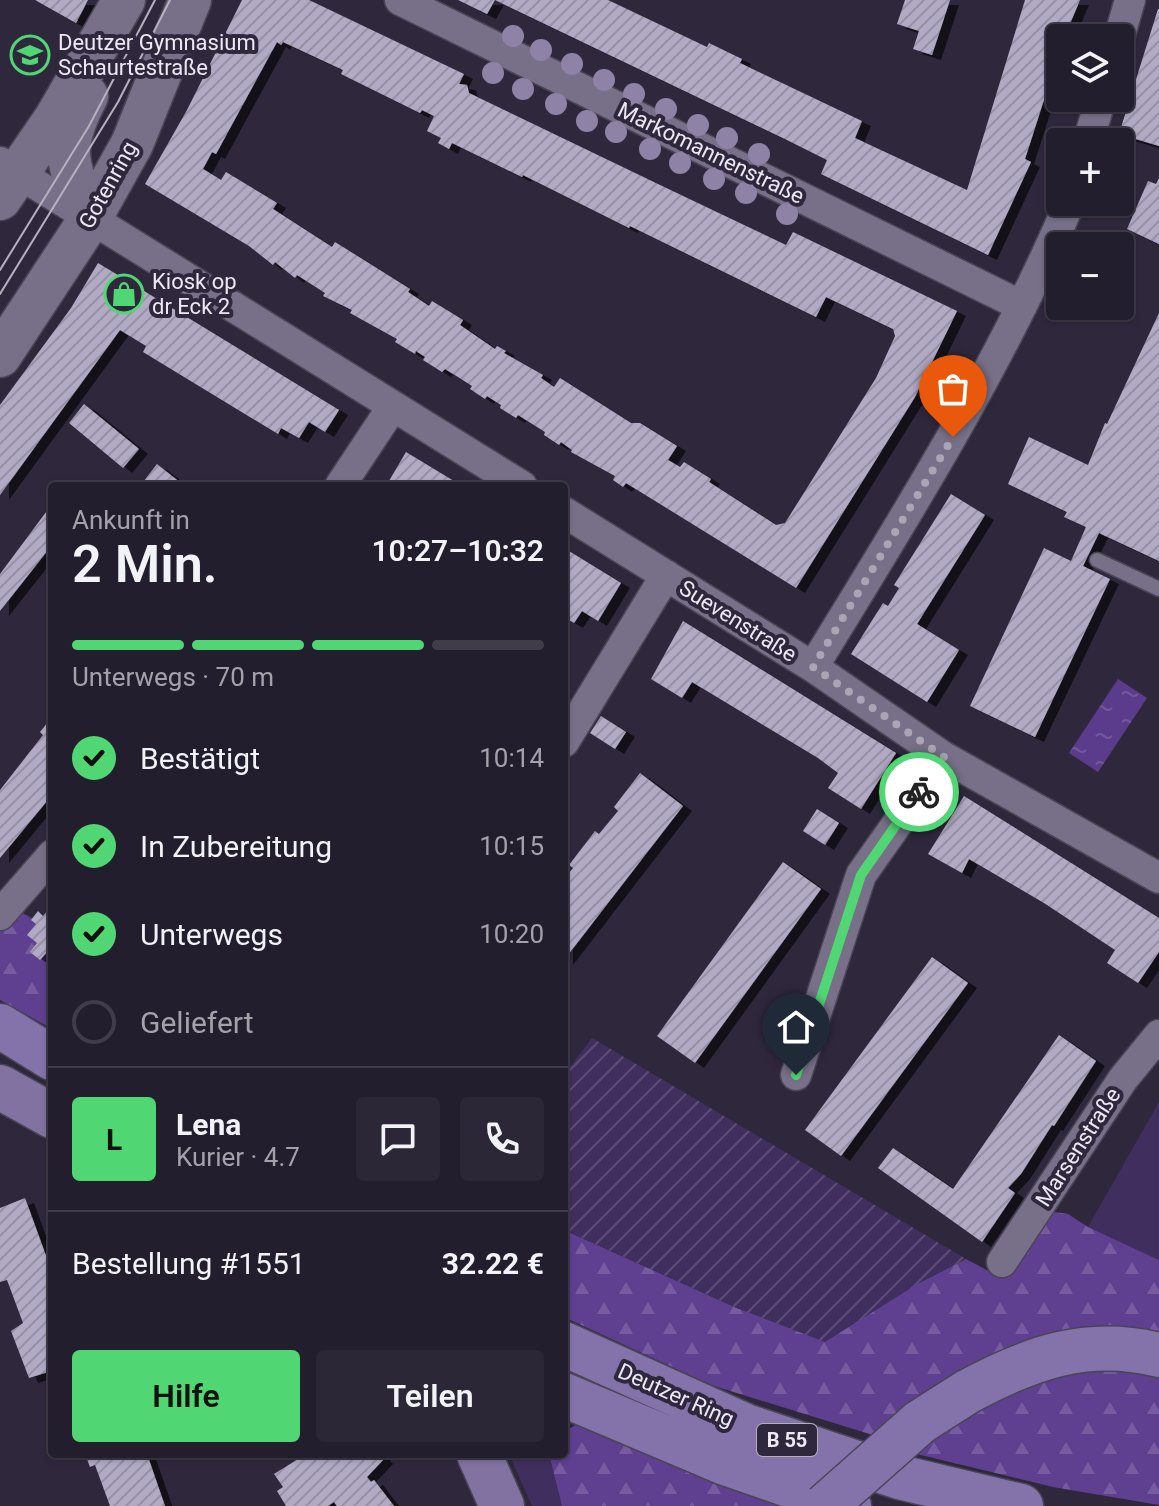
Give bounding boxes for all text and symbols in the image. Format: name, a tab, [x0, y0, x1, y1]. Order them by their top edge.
map controls	[1046, 24, 1134, 320]
button: layers	[1046, 24, 1134, 112]
place label: Deutzer Gymnasium Schaurtestraße	[58, 30, 256, 80]
school or university icon: Deutzer Gymnasium Schaurtestraße	[9, 34, 51, 76]
street label: Markomannenstraße	[614, 97, 808, 209]
button: +	[1046, 128, 1134, 216]
street label: Gotenring	[74, 137, 142, 233]
button: −	[1046, 232, 1134, 320]
place label: Kiosk op dr Eck 2	[152, 269, 237, 319]
shop icon: Kiosk op dr Eck 2	[103, 273, 145, 315]
pin	[919, 355, 987, 437]
icon: bag	[931, 367, 975, 411]
text: Ankunft in	[72, 505, 190, 535]
text: 10:27–10:32	[371, 533, 544, 568]
text: 2 Min.	[72, 534, 217, 595]
street label: Suevenstraße	[675, 575, 801, 667]
text: Unterwegs · 70 m	[72, 662, 274, 692]
icon: check	[72, 736, 116, 780]
text: Bestätigt	[140, 741, 260, 776]
text: 10:14	[479, 743, 544, 773]
courier	[879, 752, 959, 832]
icon: bike	[897, 770, 941, 814]
icon: check	[72, 824, 116, 868]
text: In Zubereitung	[140, 829, 332, 864]
text: 10:15	[479, 831, 544, 861]
icon: check	[72, 912, 116, 956]
text: Unterwegs	[140, 917, 283, 952]
text: 10:20	[479, 919, 544, 949]
pin	[762, 993, 830, 1075]
text: Geliefert	[140, 1005, 254, 1040]
icon: home	[774, 1005, 818, 1049]
street label: Marsenstraße	[1030, 1083, 1126, 1211]
button: chat	[356, 1097, 440, 1181]
button: phone	[460, 1097, 544, 1181]
text: Lena	[176, 1107, 241, 1142]
text: L	[106, 1122, 122, 1157]
text: Kurier · 4.7	[176, 1142, 300, 1172]
text: Bestellung #1551	[72, 1246, 306, 1281]
text: 32.22 €	[442, 1246, 544, 1281]
button: Hilfe	[72, 1350, 300, 1442]
button: Teilen	[316, 1350, 544, 1442]
street label: Deutzer Ring	[614, 1358, 738, 1432]
road number: B 55	[757, 1424, 817, 1456]

